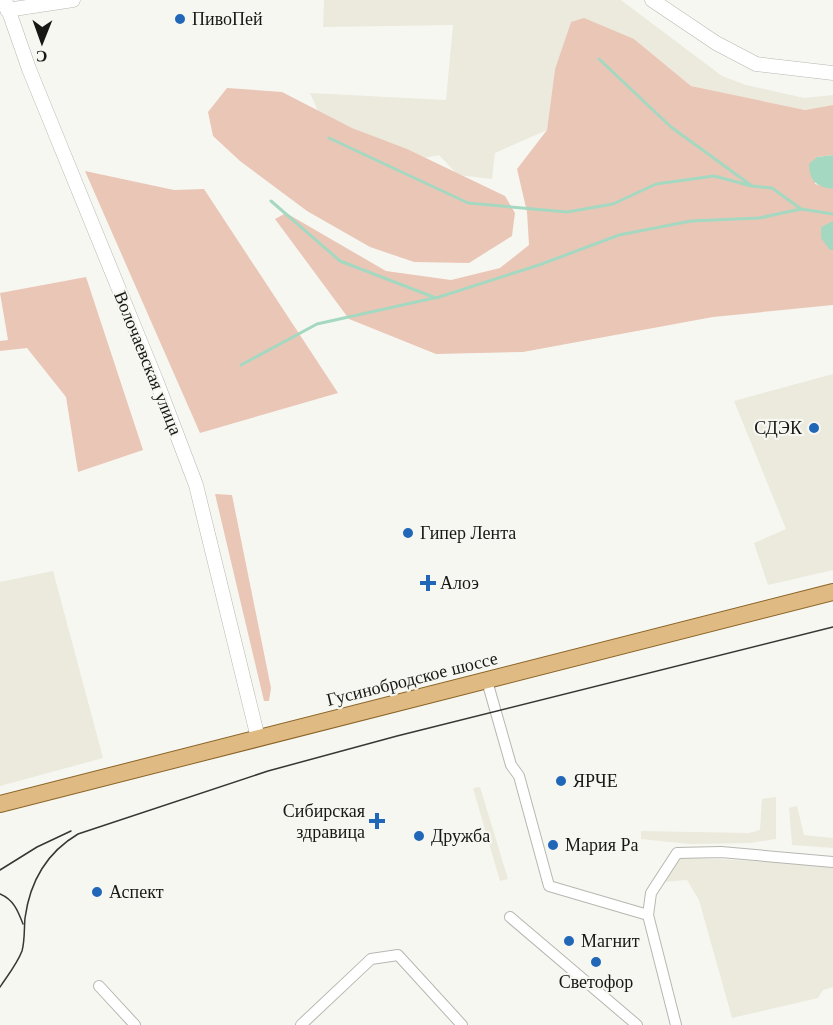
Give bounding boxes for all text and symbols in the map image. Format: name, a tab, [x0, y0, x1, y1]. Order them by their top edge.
place label: ПивоПей	[192, 9, 263, 29]
north arrow	[12, 12, 72, 72]
marker: ПивоПей	[173, 12, 187, 26]
text: С	[36, 48, 48, 65]
street label: Волочаевская улица	[110, 288, 186, 438]
place label: СДЭК	[754, 418, 803, 438]
marker: СДЭК	[807, 421, 821, 435]
place label: Гипер Лента	[420, 523, 516, 543]
marker: Гипер Лента	[401, 526, 415, 540]
place label: Алоэ	[440, 573, 479, 593]
marker: Алоэ	[421, 576, 435, 590]
street label: Гусинобродское шоссе	[324, 648, 500, 710]
place label: ЯРЧЕ	[573, 771, 618, 791]
marker: ЯРЧЕ	[554, 774, 568, 788]
place label: Сибирская здравица	[283, 801, 365, 842]
marker: Сибирская здравица	[370, 814, 384, 828]
place label: Дружба	[431, 826, 490, 846]
marker: Дружба	[412, 829, 426, 843]
place label: Мария Ра	[565, 835, 638, 855]
marker: Мария Ра	[546, 838, 560, 852]
place label: Аспект	[109, 882, 164, 902]
marker: Аспект	[90, 885, 104, 899]
place label: Магнит	[581, 931, 640, 951]
marker: Магнит	[562, 934, 576, 948]
marker: Светофор	[589, 955, 603, 969]
place label: Светофор	[559, 972, 633, 992]

